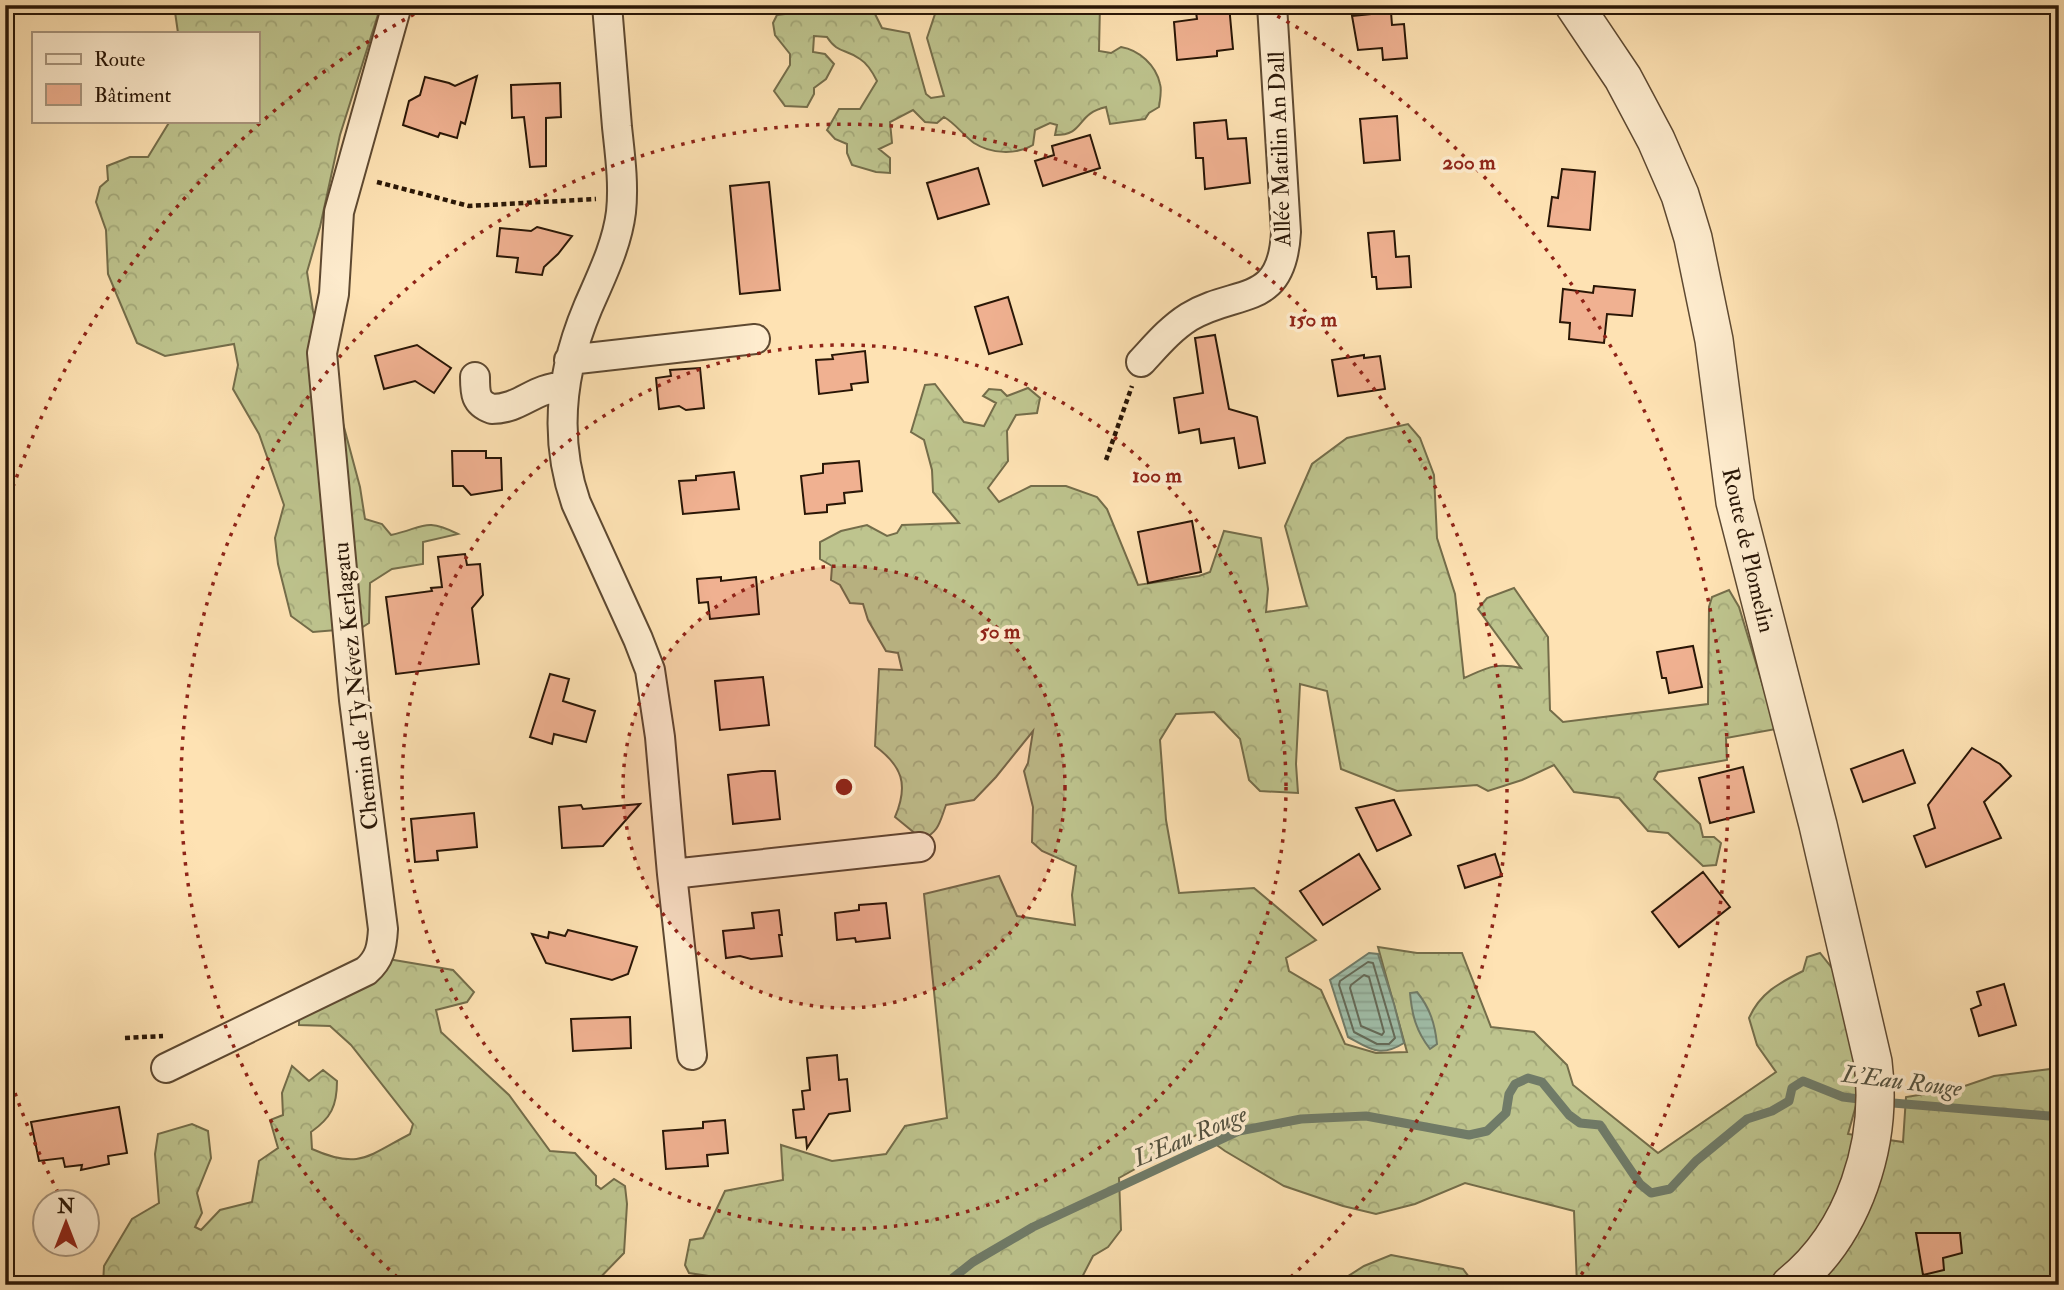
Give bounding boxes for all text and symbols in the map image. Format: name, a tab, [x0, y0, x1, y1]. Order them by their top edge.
legend	[32, 32, 259, 122]
text: Route	[94, 46, 146, 73]
street label: Allée Matilin An Dall	[1262, 51, 1297, 248]
text: Bâtiment	[94, 82, 171, 109]
text: 200 m	[1443, 149, 1496, 176]
text: 150 m	[1289, 306, 1338, 333]
text: 100 m	[1132, 462, 1183, 489]
street label: Route de Plomelin	[1715, 465, 1782, 636]
street label: Chemin de Ty Névez Kerlagatu	[326, 541, 385, 831]
text: 50 m	[980, 618, 1021, 645]
centre of rings	[832, 775, 856, 799]
water label: L'Eau Rouge	[1839, 1059, 1965, 1104]
water label: L'Eau Rouge	[1128, 1098, 1253, 1175]
north arrow	[32, 1188, 102, 1258]
text: N	[56, 1195, 75, 1219]

